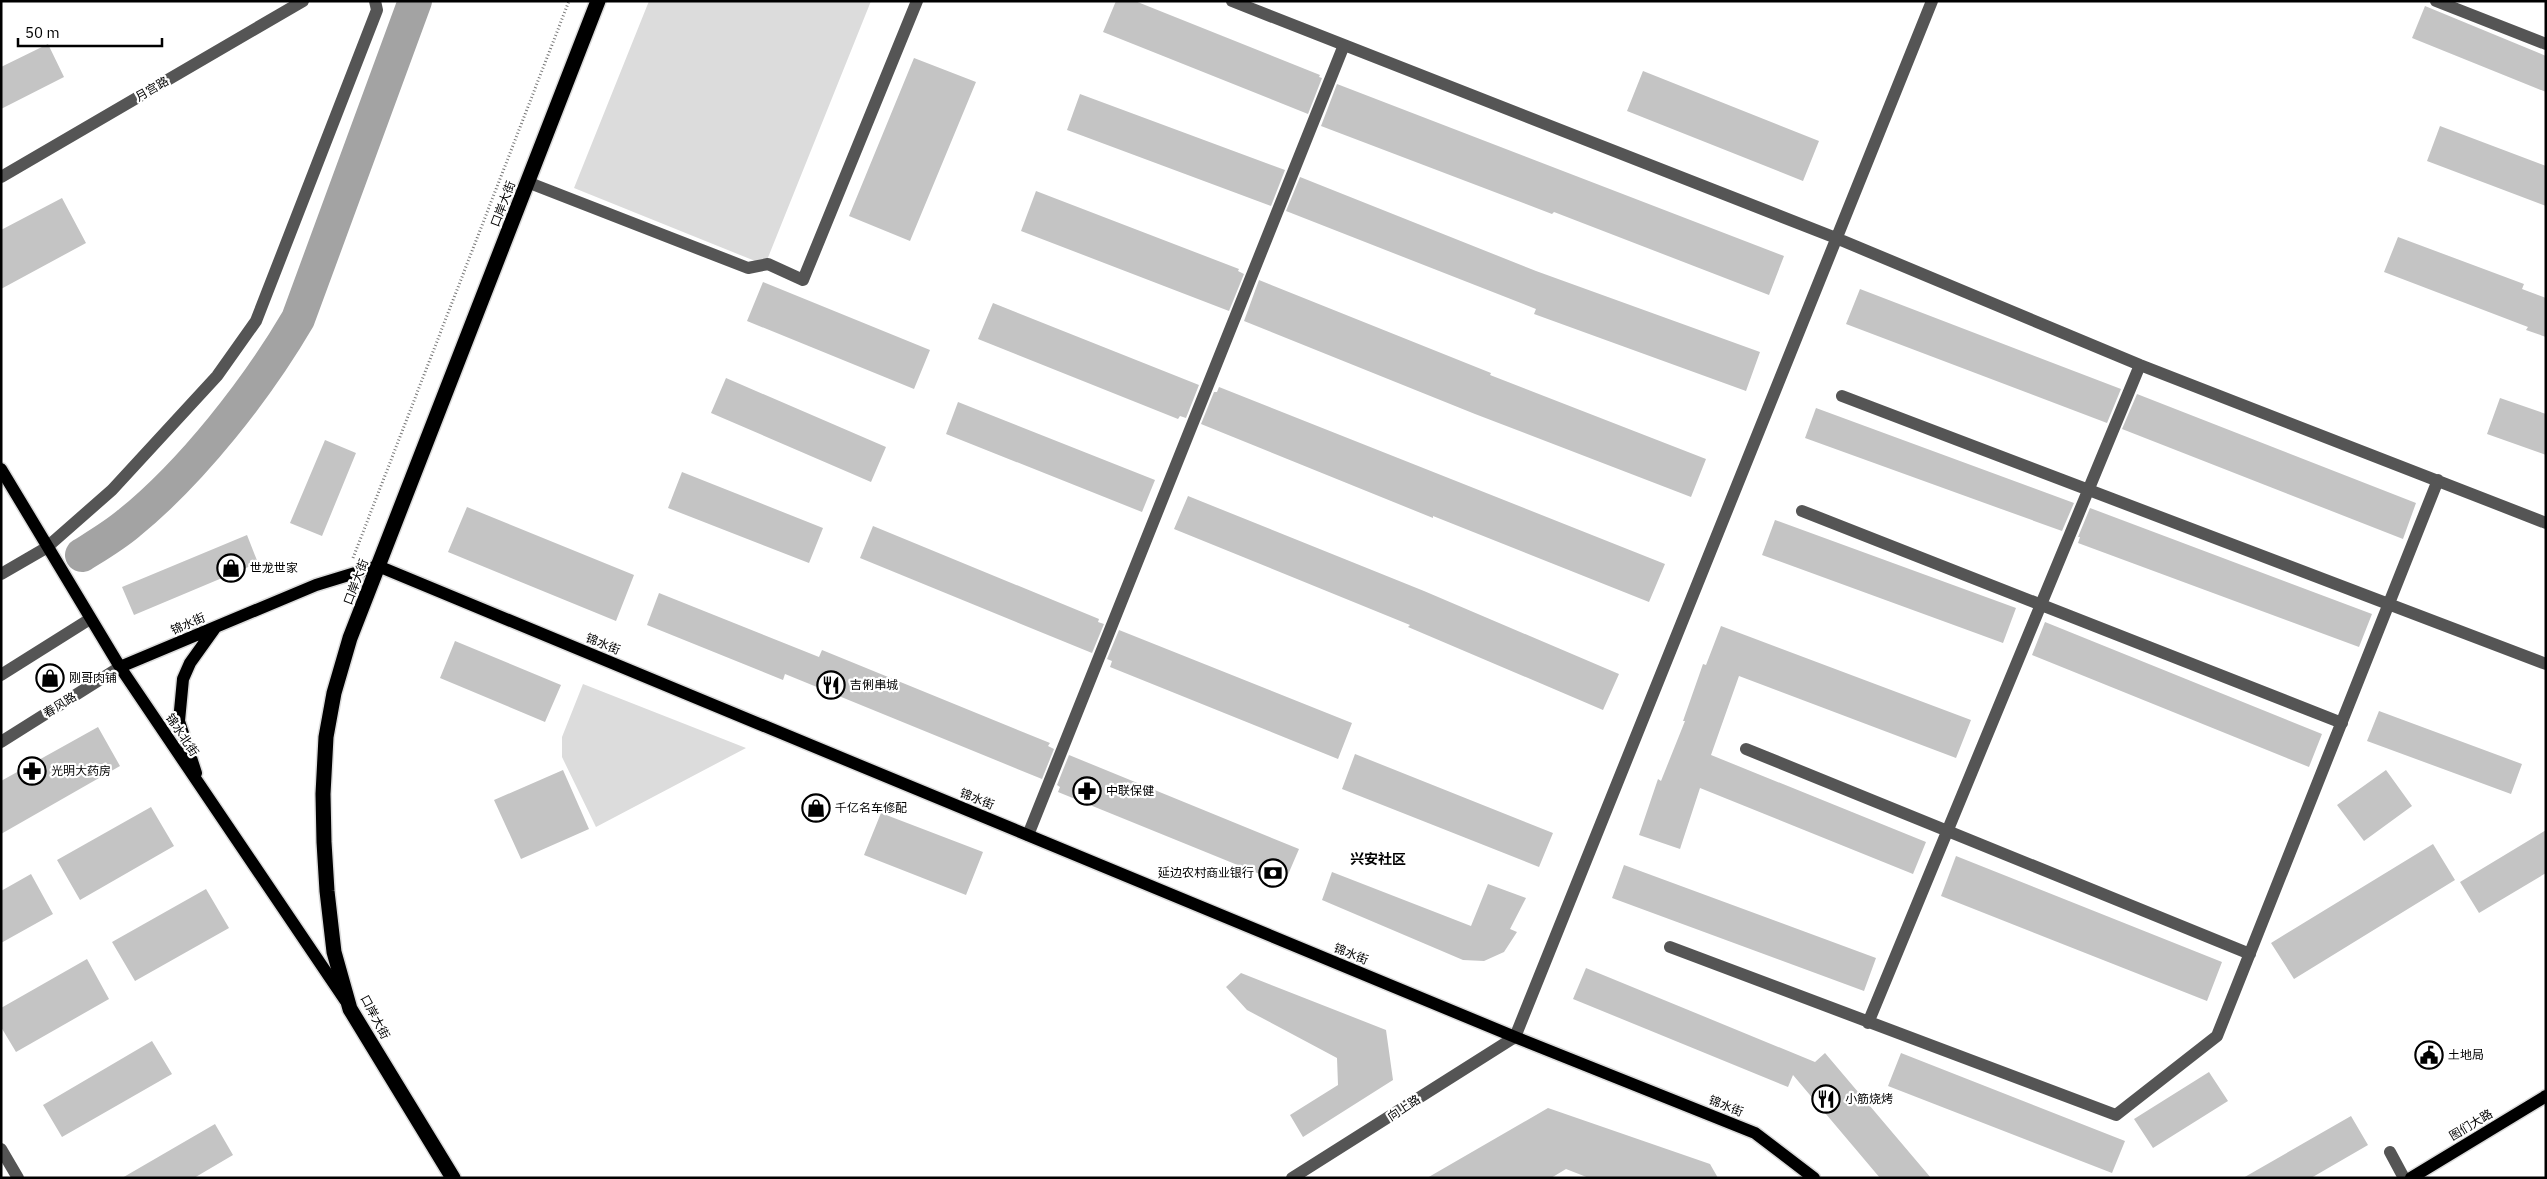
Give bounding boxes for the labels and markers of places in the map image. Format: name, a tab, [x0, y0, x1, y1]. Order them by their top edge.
shop icon: 世龙世家	[216, 553, 246, 583]
place label: 世龙世家	[250, 560, 298, 575]
shop icon: 刚哥肉铺	[35, 663, 65, 693]
place label: 刚哥肉铺	[69, 670, 117, 685]
restaurant icon: 吉俐串城	[816, 670, 846, 700]
place label: 吉俐串城	[850, 677, 898, 692]
pharmacy icon: 光明大药房	[17, 756, 47, 786]
place label: 光明大药房	[51, 763, 111, 778]
pharmacy icon: 中联保健	[1072, 776, 1102, 806]
place label: 中联保健	[1106, 783, 1154, 798]
shop icon: 千亿名车修配	[801, 793, 831, 823]
place label: 千亿名车修配	[835, 800, 907, 815]
bank icon: 延边农村商业银行	[1258, 858, 1288, 888]
place label: 延边农村商业银行	[1158, 865, 1254, 880]
public building icon: 土地局	[2414, 1040, 2444, 1070]
place label: 土地局	[2448, 1047, 2484, 1062]
restaurant icon: 小筋烧烤	[1811, 1084, 1841, 1114]
place label: 小筋烧烤	[1845, 1091, 1893, 1106]

